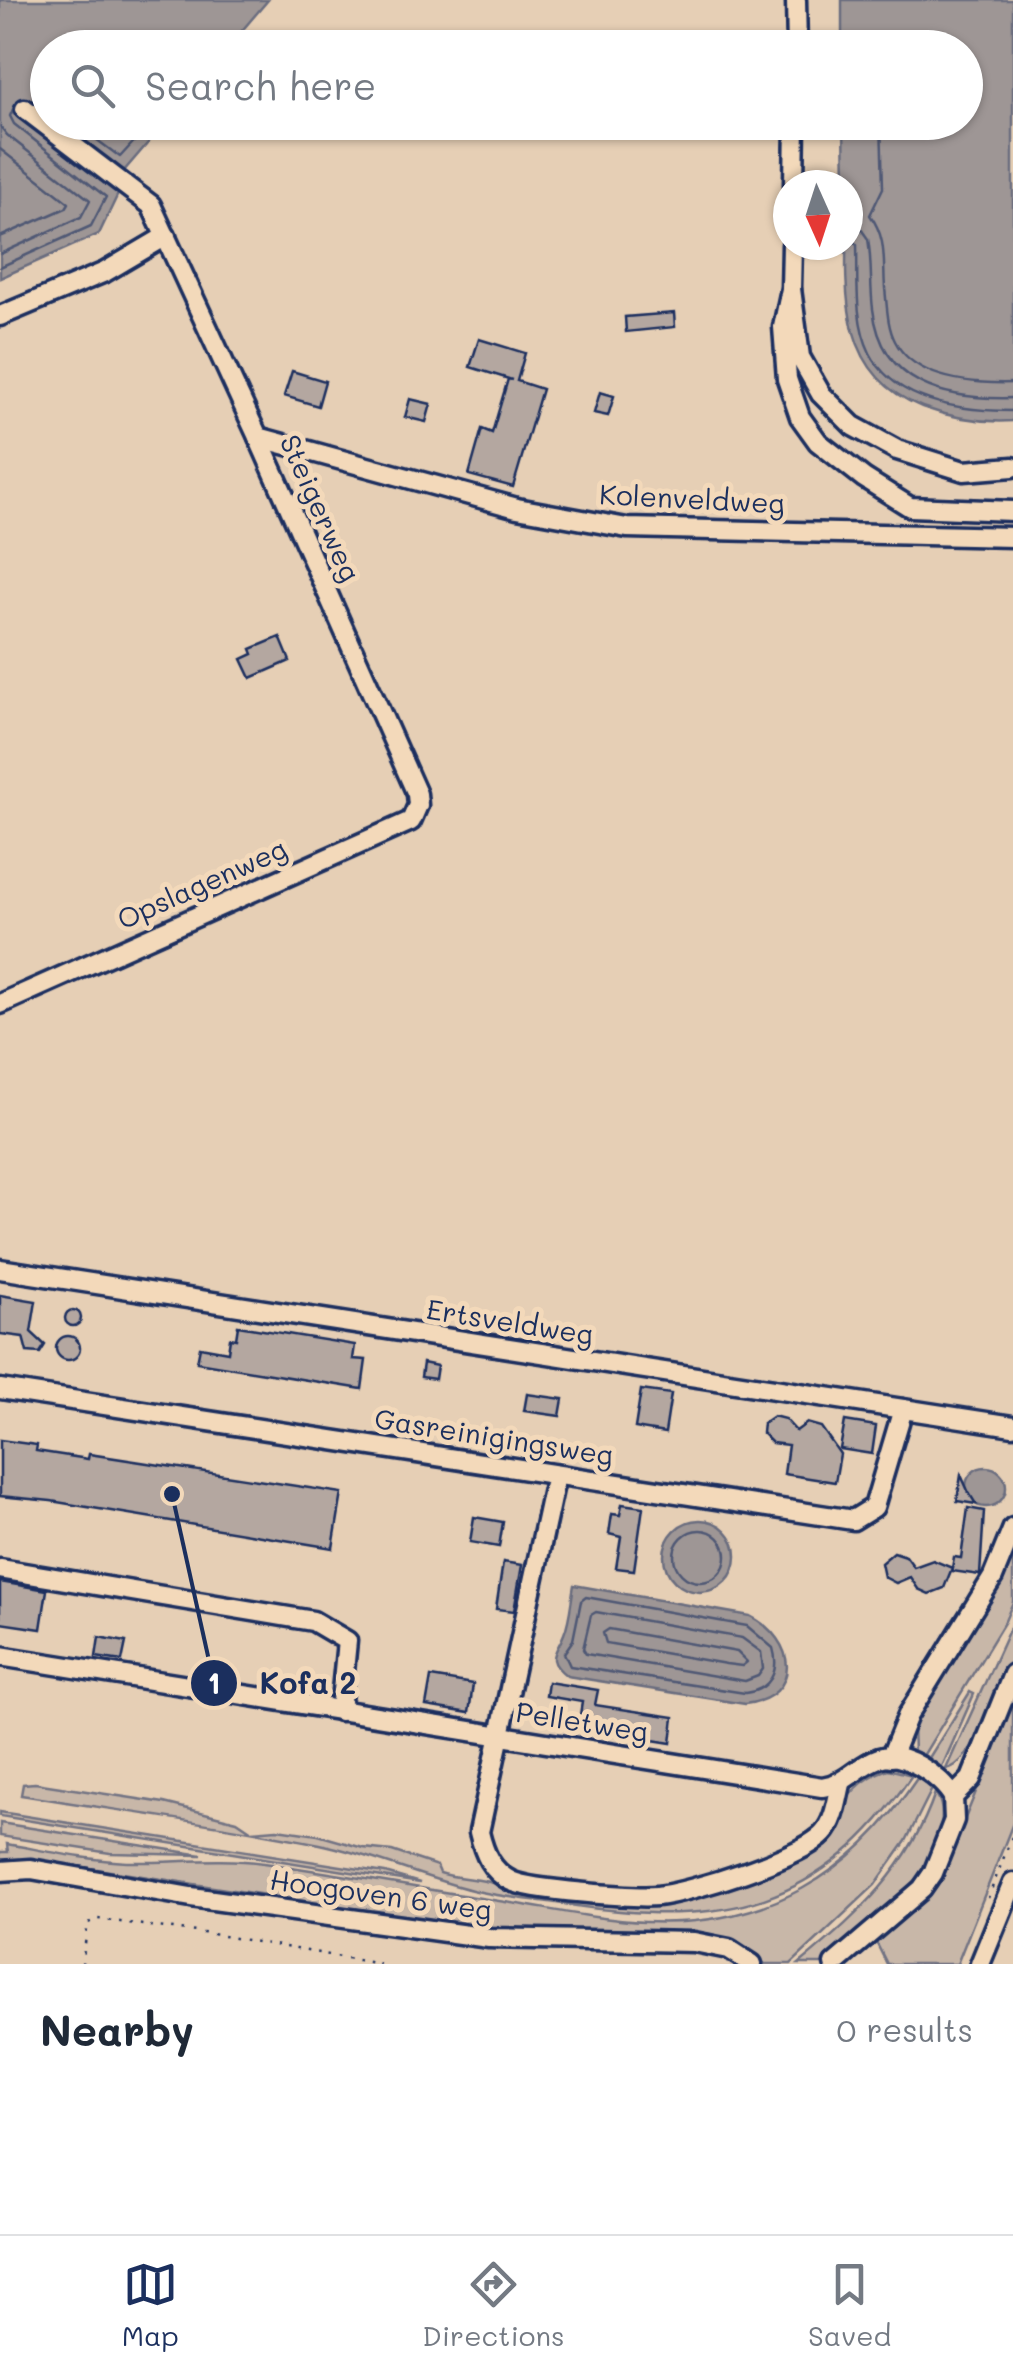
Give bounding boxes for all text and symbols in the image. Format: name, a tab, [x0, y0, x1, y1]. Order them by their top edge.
search box	[30, 30, 983, 140]
icon: search	[65, 58, 120, 113]
text: Search here	[145, 60, 376, 110]
north arrow	[773, 170, 863, 260]
street label: Steigerweg	[273, 429, 369, 587]
street label: Kolenveldweg	[598, 475, 786, 521]
street label: Opslagenweg	[111, 830, 292, 937]
street label: Ertsveldweg	[424, 1290, 596, 1352]
street label: Gasreinigingsweg	[372, 1399, 616, 1473]
callout: Kofa 2	[189, 1653, 376, 1713]
text: 1	[207, 1662, 221, 1702]
text: Kofa 2	[260, 1662, 356, 1702]
street label: Pelletweg	[513, 1693, 651, 1749]
street label: Hoogoven 6 weg	[268, 1861, 494, 1927]
text: Nearby	[40, 2002, 194, 2057]
text: 0 results	[836, 2008, 973, 2050]
tab: Map	[122, 2257, 179, 2353]
tab: Directions	[422, 2257, 565, 2353]
tab: Saved	[808, 2257, 891, 2353]

